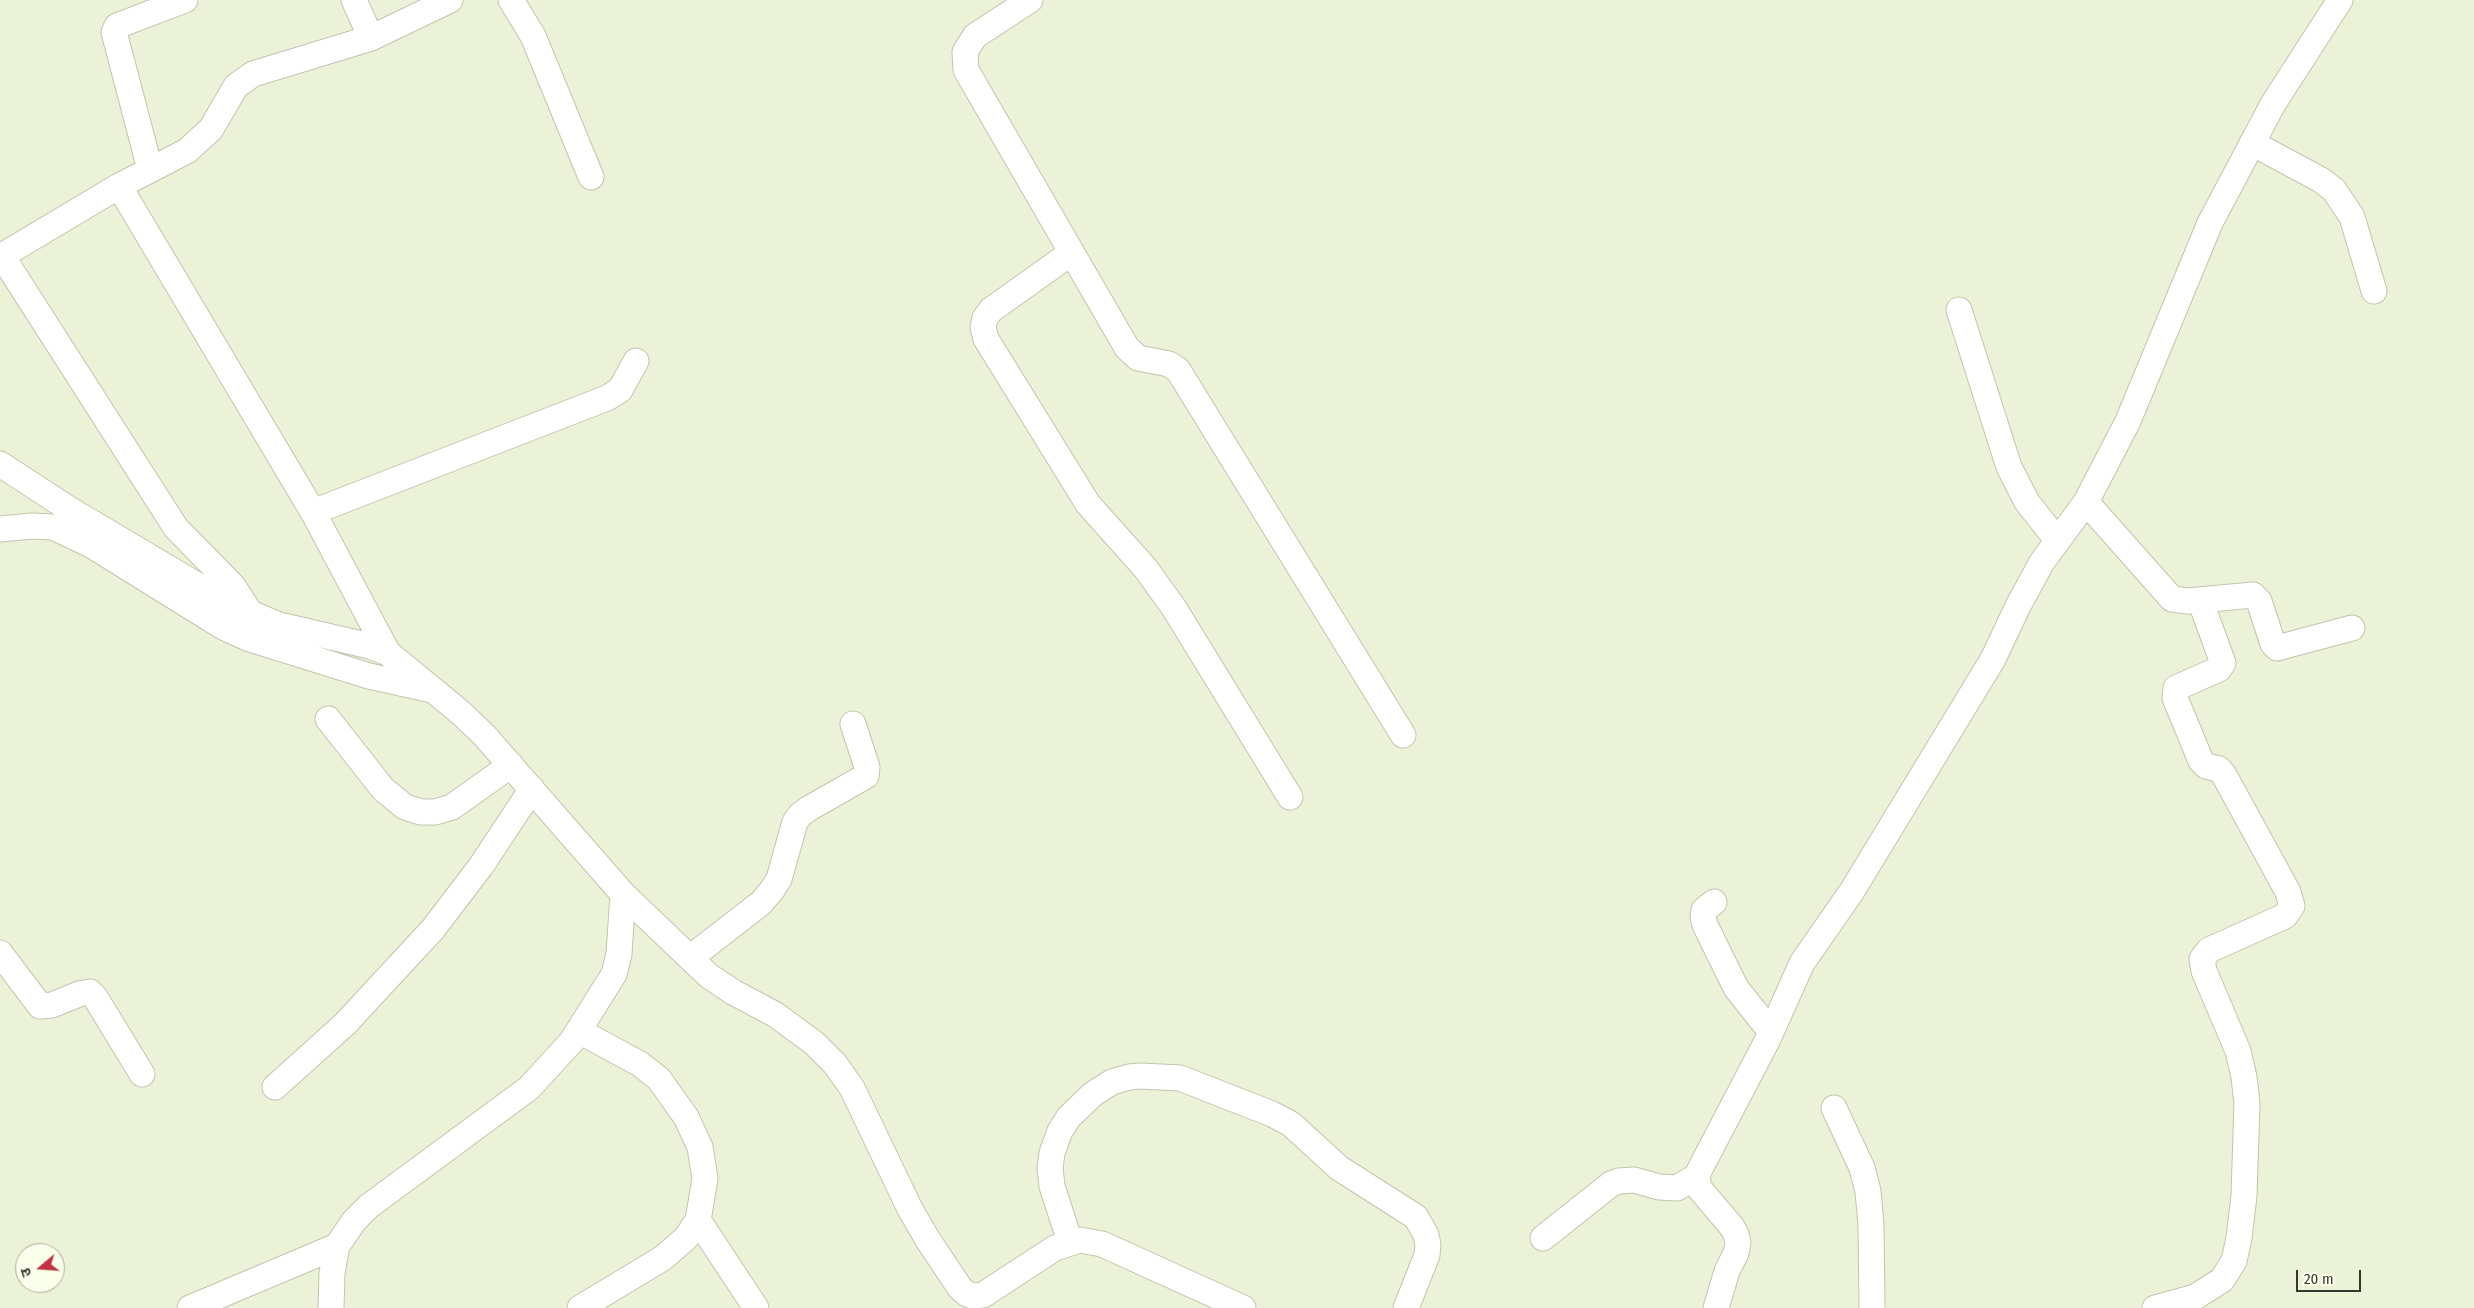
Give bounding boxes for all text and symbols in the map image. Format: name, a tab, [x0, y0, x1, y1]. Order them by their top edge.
north arrow	[15, 1243, 65, 1293]
scale bar	[2299, 1260, 2364, 1292]
text: उ	[17, 1266, 36, 1279]
text: 20 m	[2304, 1270, 2334, 1288]

